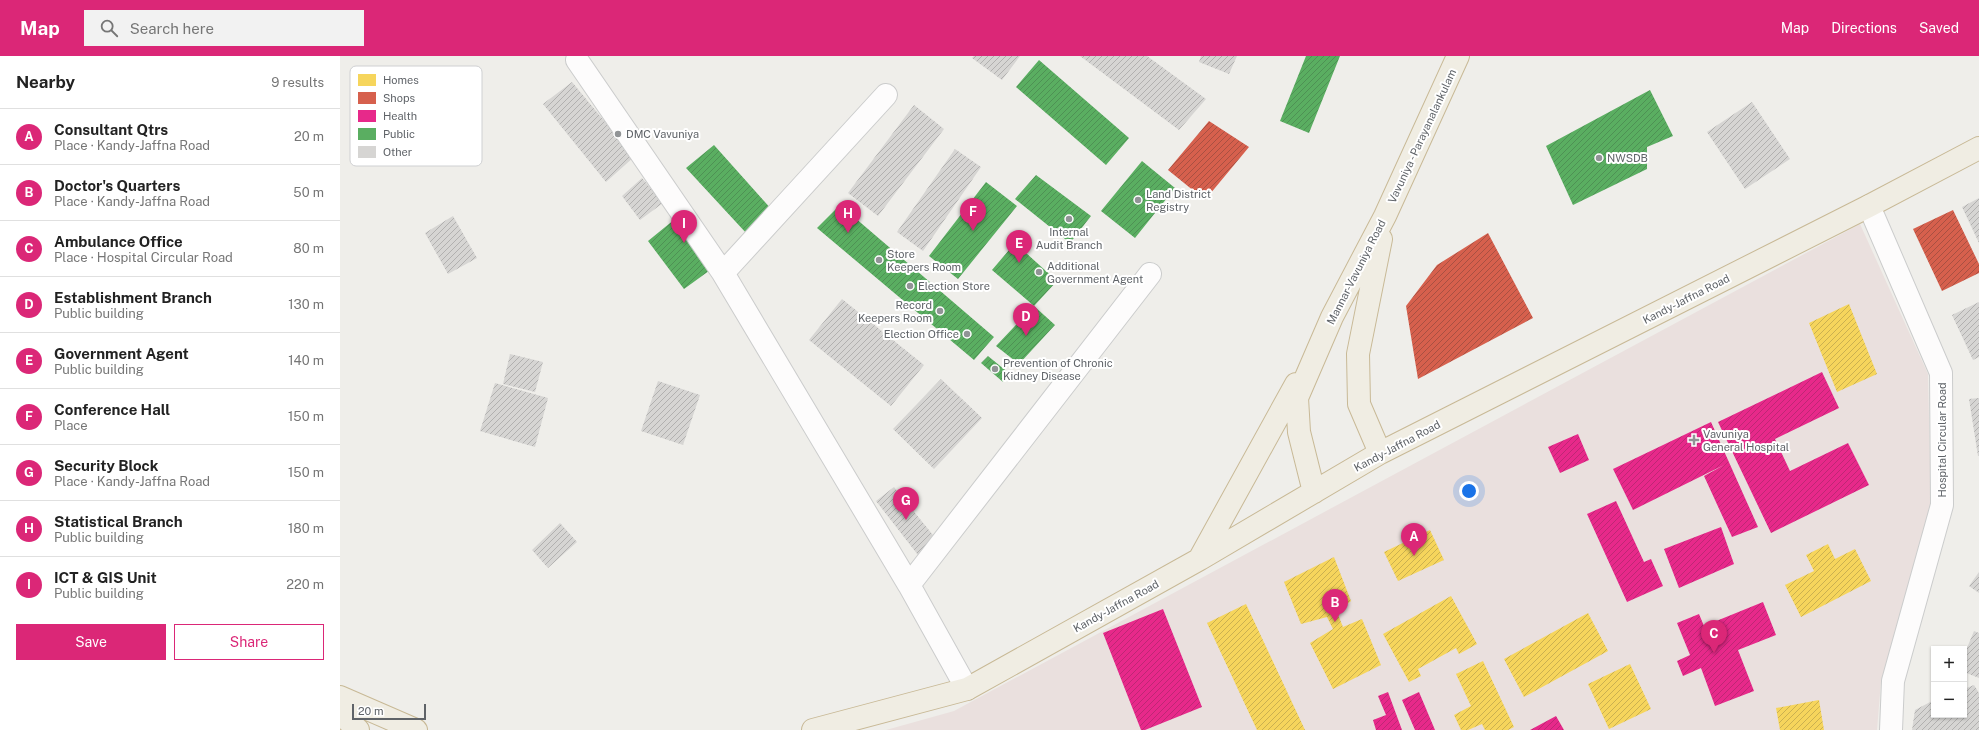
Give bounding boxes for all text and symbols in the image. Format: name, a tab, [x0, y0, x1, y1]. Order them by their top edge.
search box	[84, 10, 364, 46]
text: Map	[20, 17, 60, 39]
icon: search	[98, 17, 120, 39]
text: Search here	[130, 20, 214, 37]
text: Map	[1781, 20, 1809, 36]
text: Directions	[1831, 20, 1897, 36]
text: Saved	[1919, 20, 1959, 36]
legend	[350, 66, 482, 166]
street label: Vavuniya - Parayanalankulam	[1386, 67, 1458, 205]
text: Nearby	[16, 72, 75, 92]
text: Homes	[383, 74, 419, 86]
text: 9 results	[271, 75, 324, 90]
text: Shops	[383, 92, 415, 104]
text: Health	[383, 110, 417, 122]
text: Consultant Qtrs	[54, 121, 168, 138]
text: Public	[383, 128, 415, 140]
place label: DMC Vavuniya	[626, 128, 699, 140]
text: A	[24, 129, 34, 144]
text: 20 m	[294, 129, 324, 144]
marker: DMC Vavuniya	[613, 129, 623, 139]
text: Place · Kandy-Jaffna Road	[54, 138, 210, 153]
text: Other	[383, 146, 412, 158]
place label: NWSDB	[1607, 152, 1648, 164]
marker: NWSDB	[1594, 153, 1604, 163]
text: Doctor's Quarters	[54, 177, 180, 194]
text: B	[25, 185, 33, 200]
text: 50 m	[293, 185, 324, 200]
place label: Land District Registry	[1146, 188, 1211, 213]
text: Place · Kandy-Jaffna Road	[54, 194, 210, 209]
marker: Land District Registry	[1133, 195, 1143, 205]
pin: F	[960, 198, 986, 231]
pin: H	[835, 200, 861, 233]
pin: I	[671, 210, 697, 243]
marker: Internal Audit Branch	[1064, 214, 1074, 224]
street label: Mannar-Vavuniya Road	[1324, 218, 1388, 326]
place label: Internal Audit Branch	[1036, 226, 1102, 251]
pin: E	[1006, 230, 1032, 263]
text: Ambulance Office	[54, 233, 183, 250]
text: C	[24, 241, 34, 256]
text: 80 m	[293, 241, 324, 256]
place label: Store Keepers Room	[887, 248, 961, 273]
text: Place · Hospital Circular Road	[54, 250, 233, 265]
marker: Store Keepers Room	[874, 255, 884, 265]
place label: Additional Government Agent	[1047, 260, 1143, 285]
marker: Additional Government Agent	[1034, 267, 1044, 277]
street label: Kandy-Jaffna Road	[1641, 272, 1731, 326]
place label: Election Store	[918, 280, 990, 292]
marker: Election Store	[905, 281, 915, 291]
text: Establishment Branch	[54, 289, 212, 306]
text: D	[24, 297, 34, 312]
text: 130 m	[288, 297, 324, 312]
place label: Record Keepers Room	[858, 299, 932, 324]
pin: D	[1013, 303, 1039, 336]
text: Public building	[54, 306, 144, 321]
marker: Record Keepers Room	[935, 306, 945, 316]
place label: Election Office	[884, 328, 959, 340]
marker: Election Office	[962, 329, 972, 339]
text: Government Agent	[54, 345, 189, 362]
text: E	[25, 353, 33, 368]
text: 140 m	[288, 353, 324, 368]
place label: Prevention of Chronic Kidney Disease	[1003, 357, 1113, 382]
text: Public building	[54, 362, 144, 377]
marker: Prevention of Chronic Kidney Disease	[990, 364, 1000, 374]
street label: Hospital Circular Road	[1936, 382, 1948, 498]
text: Conference Hall	[54, 401, 170, 418]
text: F	[25, 409, 33, 424]
text: 150 m	[288, 409, 324, 424]
text: Place	[54, 418, 88, 433]
street label: Kandy-Jaffna Road	[1352, 418, 1442, 474]
place label: Vavuniya General Hospital	[1703, 428, 1789, 453]
marker: Vavuniya General Hospital	[1688, 434, 1700, 446]
text: Security Block	[54, 457, 158, 474]
text: G	[24, 465, 34, 480]
text: 150 m	[288, 465, 324, 480]
text: Place · Kandy-Jaffna Road	[54, 474, 210, 489]
your location	[1459, 481, 1479, 501]
pin: G	[893, 487, 919, 520]
text: Statistical Branch	[54, 513, 183, 530]
text: H	[24, 521, 34, 536]
text: 180 m	[288, 521, 324, 536]
pin: A	[1401, 523, 1427, 556]
text: Public building	[54, 530, 144, 545]
text: ICT & GIS Unit	[54, 569, 157, 586]
text: I	[27, 577, 31, 592]
text: 220 m	[286, 577, 324, 592]
street label: Kandy-Jaffna Road	[1071, 578, 1161, 634]
text: Public building	[54, 586, 144, 601]
pin: B	[1322, 589, 1348, 622]
pin: C	[1701, 620, 1727, 653]
button: Save	[16, 624, 166, 660]
button: Share	[174, 624, 324, 660]
map controls	[1931, 646, 1967, 718]
button: +	[1931, 646, 1967, 682]
button: −	[1931, 682, 1967, 718]
scale bar	[352, 702, 426, 721]
text: 20 m	[358, 705, 383, 717]

